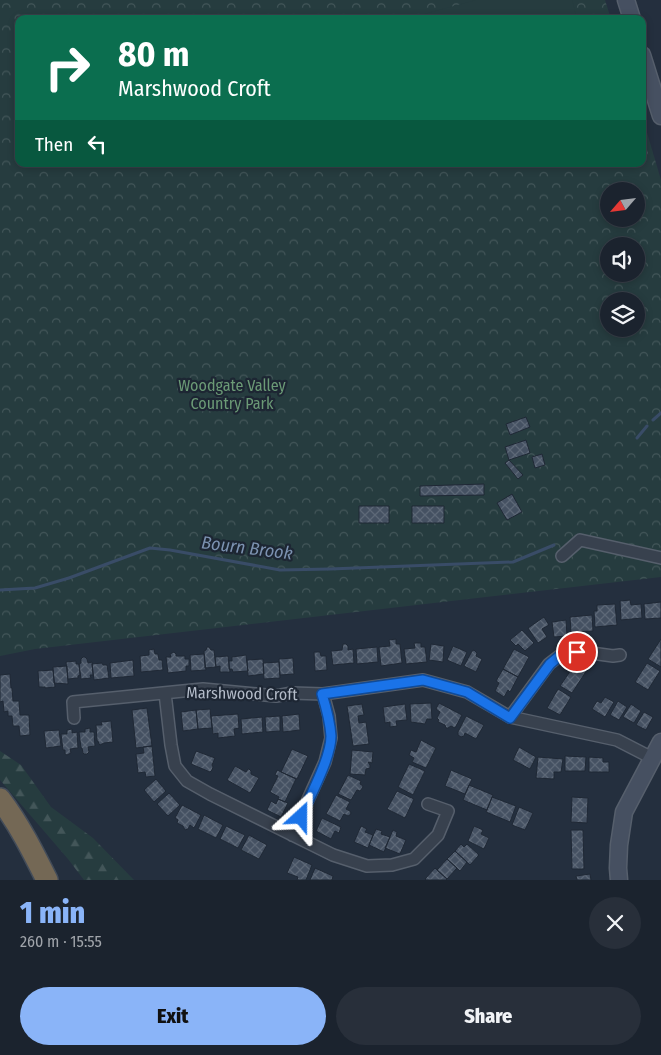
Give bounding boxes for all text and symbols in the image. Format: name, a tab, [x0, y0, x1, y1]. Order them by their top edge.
text: 80 m	[118, 33, 190, 75]
icon: right	[35, 35, 100, 100]
text: Marshwood Croft	[118, 75, 271, 102]
icon: left	[83, 130, 111, 158]
text: Then	[35, 133, 73, 156]
north arrow	[600, 182, 645, 228]
map controls	[600, 182, 645, 337]
button: sound	[600, 237, 645, 282]
button: layers	[600, 292, 645, 337]
park label: Woodgate Valley Country Park	[178, 376, 287, 413]
water label: Bourn Brook	[200, 531, 294, 565]
pin	[556, 631, 598, 673]
icon: arrive	[563, 638, 591, 666]
street label: Marshwood Croft	[186, 683, 298, 704]
position arrow	[274, 790, 326, 842]
text: 1 min	[20, 895, 85, 931]
button: close	[589, 897, 641, 949]
text: 260 m · 15:55	[20, 932, 102, 951]
button: Exit	[20, 987, 326, 1045]
button: Share	[336, 987, 641, 1045]

